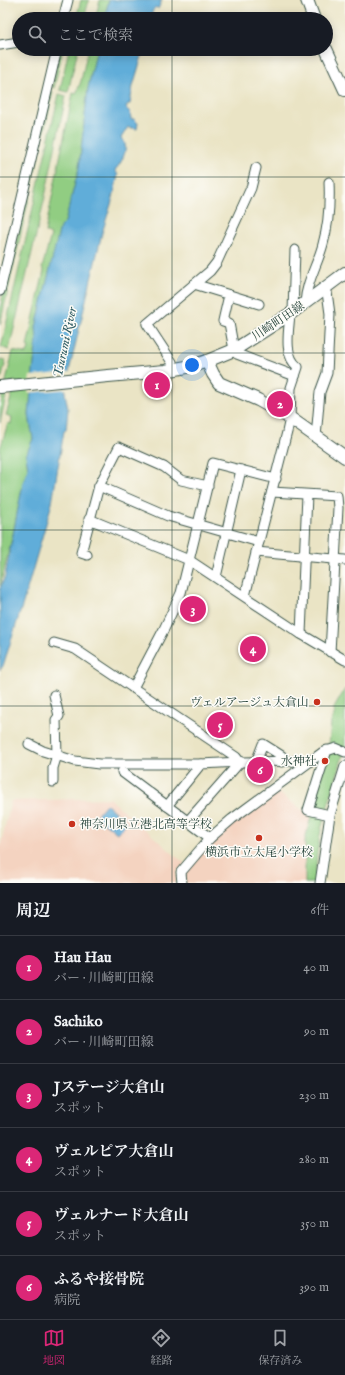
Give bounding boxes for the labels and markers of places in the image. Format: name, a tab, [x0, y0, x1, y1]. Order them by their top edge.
pin: 1	[144, 370, 170, 400]
pin: 2	[267, 389, 293, 419]
pin: 3	[180, 594, 206, 624]
pin: 4	[240, 634, 266, 664]
place label: ヴェルアージュ大倉山	[190, 695, 309, 710]
marker: ヴェルアージュ大倉山	[312, 697, 322, 707]
pin: 5	[207, 710, 233, 740]
place label: 水神社	[281, 754, 317, 769]
pin: 6	[247, 755, 273, 785]
marker: 水神社	[320, 756, 330, 766]
place label: 神奈川県立港北高等学校	[80, 817, 212, 832]
marker: 神奈川県立港北高等学校	[67, 819, 77, 829]
marker: 横浜市立太尾小学校	[254, 833, 264, 843]
place label: 横浜市立太尾小学校	[205, 845, 313, 860]

